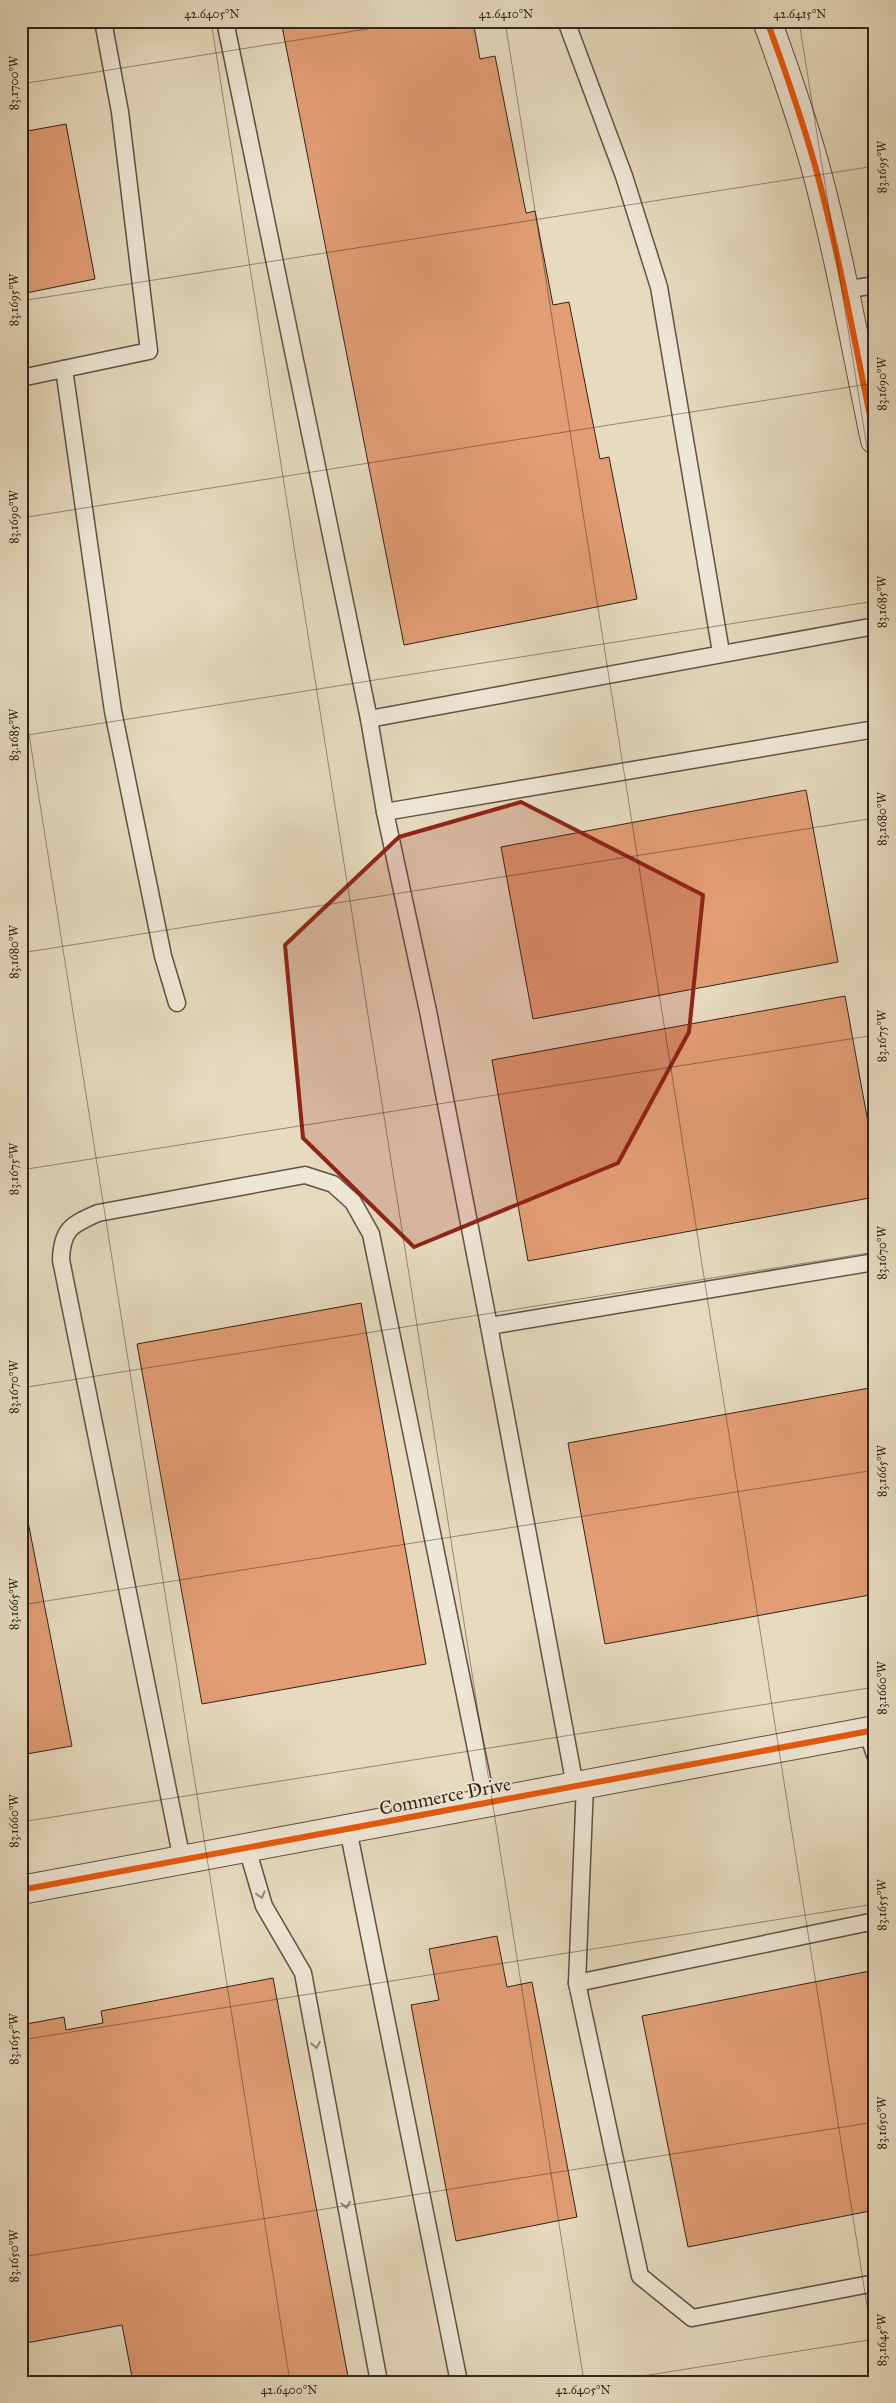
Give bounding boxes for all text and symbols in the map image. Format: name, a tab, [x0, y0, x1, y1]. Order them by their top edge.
text: 42.6405°N	[184, 7, 240, 21]
text: 42.6410°N	[479, 7, 533, 21]
text: 42.6415°N	[774, 7, 826, 21]
text: 83.1700°W	[7, 55, 21, 110]
text: 83.1695°W	[875, 140, 889, 193]
text: 83.1695°W	[7, 273, 21, 326]
text: 83.1690°W	[875, 357, 889, 411]
text: 83.1690°W	[7, 490, 21, 544]
text: 83.1685°W	[875, 575, 889, 628]
text: 83.1685°W	[7, 708, 21, 761]
text: 83.1680°W	[875, 792, 889, 846]
text: 83.1680°W	[7, 925, 21, 979]
text: 83.1675°W	[875, 1009, 889, 1062]
text: 83.1675°W	[7, 1142, 21, 1195]
text: 83.1670°W	[875, 1226, 889, 1280]
text: 83.1670°W	[7, 1360, 21, 1414]
text: 83.1665°W	[875, 1444, 889, 1497]
text: 83.1665°W	[7, 1577, 21, 1630]
text: 83.1660°W	[875, 1661, 889, 1715]
street label: Commerce Drive	[377, 1772, 513, 1820]
text: 83.1660°W	[7, 1794, 21, 1848]
text: 83.1655°W	[875, 1879, 889, 1931]
one-way arrow	[255, 1891, 266, 1899]
text: 83.1655°W	[7, 2013, 21, 2065]
one-way arrow	[311, 2041, 321, 2050]
text: 83.1650°W	[875, 2096, 889, 2149]
one-way arrow	[340, 2201, 351, 2210]
text: 83.1650°W	[7, 2229, 21, 2282]
text: 83.1645°W	[875, 2313, 889, 2366]
text: 42.6400°N	[261, 2383, 317, 2397]
text: 42.6405°N	[555, 2383, 611, 2397]

